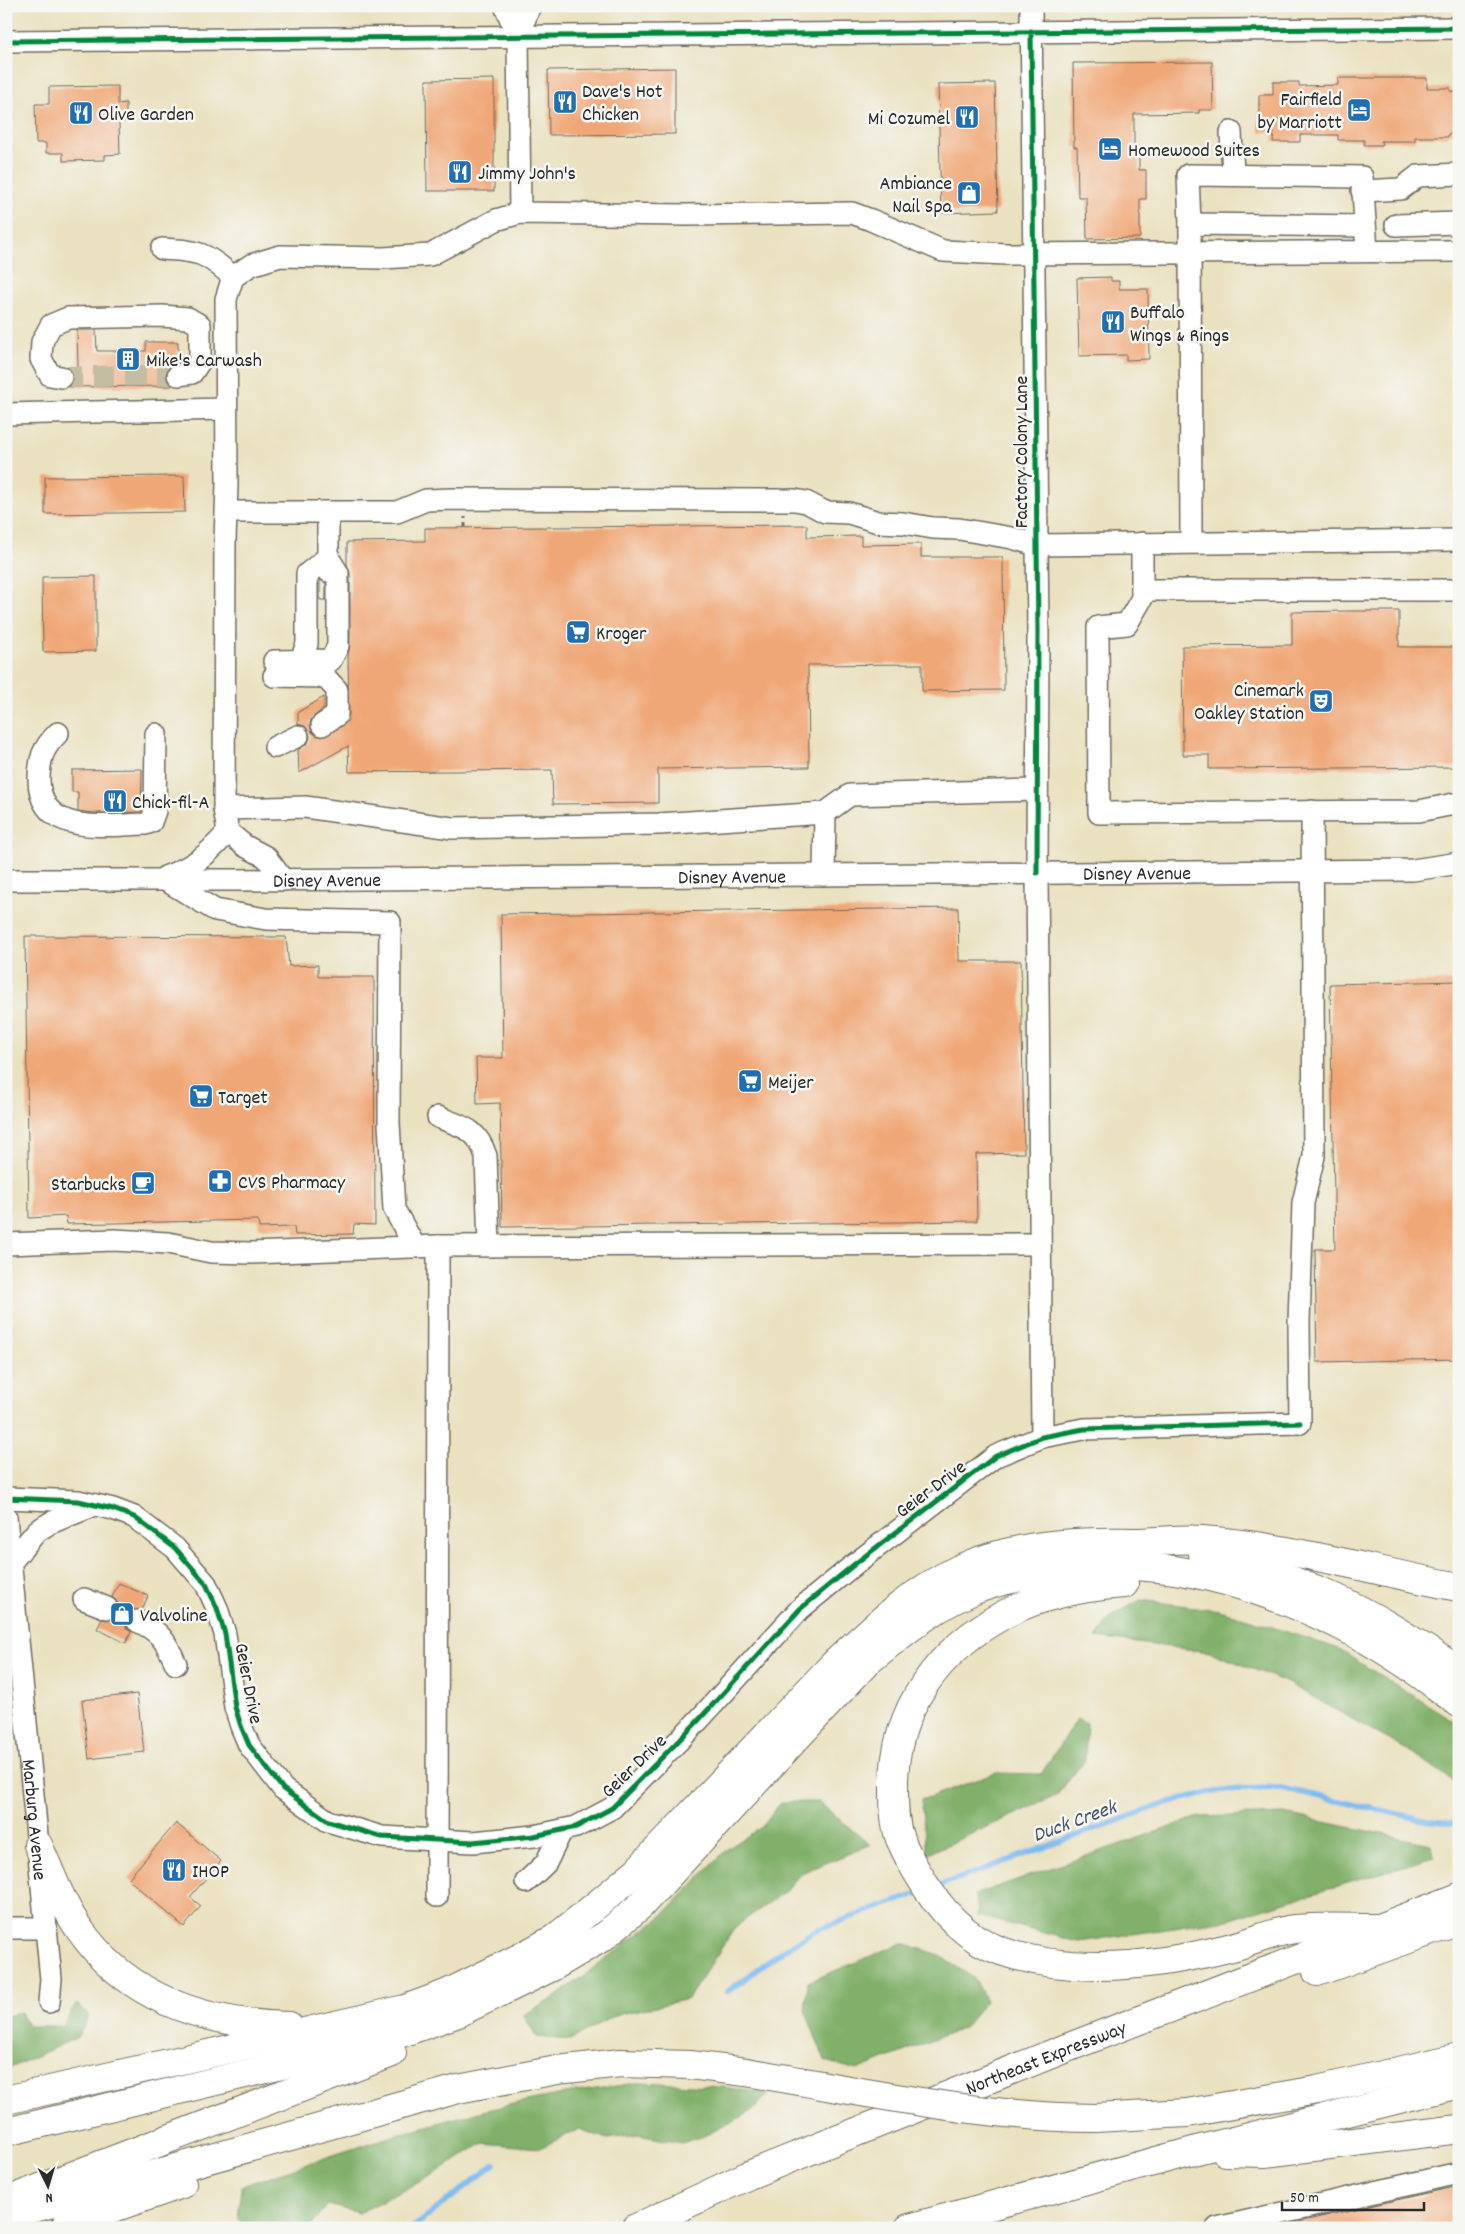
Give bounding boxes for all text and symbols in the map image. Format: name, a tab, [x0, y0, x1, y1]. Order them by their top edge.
place label: Dave's Hot Chicken	[582, 79, 662, 130]
place label: Fairfield by Marriott	[1257, 87, 1342, 138]
restaurant icon: Dave's Hot Chicken	[552, 89, 578, 115]
hotel icon: Fairfield by Marriott	[1346, 97, 1372, 123]
restaurant icon: Olive Garden	[68, 100, 94, 126]
place label: Olive Garden	[98, 102, 194, 130]
restaurant icon: Mi Cozumel	[954, 104, 980, 130]
place label: Mi Cozumel	[868, 106, 950, 134]
hotel icon: Homewood Suites	[1097, 136, 1123, 162]
place label: Homewood Suites	[1128, 138, 1260, 166]
restaurant icon: Jimmy John's	[447, 159, 473, 185]
place label: Jimmy John's	[478, 161, 576, 189]
place label: Ambiance Nail Spa	[880, 171, 953, 222]
shop icon: Ambiance Nail Spa	[956, 180, 982, 206]
place label: Buffalo Wings & Rings	[1130, 300, 1229, 351]
restaurant icon: Buffalo Wings & Rings	[1100, 309, 1126, 335]
building icon: Mike's Carwash	[115, 346, 141, 372]
place label: Mike's Carwash	[146, 348, 262, 376]
street label: Factory Colony Lane	[1009, 375, 1037, 528]
supermarket icon: Kroger	[565, 619, 591, 645]
place label: Kroger	[596, 621, 647, 649]
place label: Cinemark Oakley Station	[1194, 678, 1304, 729]
theatre icon: Cinemark Oakley Station	[1308, 688, 1334, 714]
restaurant icon: Chick-fil-A	[102, 788, 128, 814]
place label: Chick-fil-A	[132, 790, 210, 818]
street label: Disney Avenue	[1083, 861, 1191, 890]
street label: Disney Avenue	[678, 864, 786, 893]
street label: Disney Avenue	[273, 868, 381, 897]
supermarket icon: Meijer	[737, 1068, 763, 1094]
place label: Meijer	[768, 1070, 814, 1098]
supermarket icon: Target	[188, 1083, 214, 1109]
place label: Target	[218, 1085, 268, 1113]
pharmacy icon: CVS Pharmacy	[207, 1168, 233, 1194]
cafe icon: Starbucks	[130, 1170, 156, 1196]
place label: CVS Pharmacy	[238, 1170, 346, 1198]
place label: Starbucks	[51, 1172, 126, 1200]
street label: Geier Drive	[891, 1454, 973, 1526]
shop icon: Valvoline	[109, 1601, 135, 1627]
place label: Valvoline	[140, 1603, 208, 1631]
street label: Geier Drive	[225, 1641, 269, 1727]
street label: Geier Drive	[596, 1729, 674, 1806]
street label: Marburg Avenue	[13, 1758, 52, 1882]
water label: Duck Creek	[1029, 1793, 1123, 1852]
restaurant icon: IHOP	[161, 1857, 187, 1883]
place label: IHOP	[192, 1859, 229, 1887]
street label: Northeast Expressway	[962, 2015, 1132, 2104]
north arrow	[22, 2162, 72, 2212]
scale bar	[1282, 2179, 1425, 2211]
text: N	[45, 2187, 53, 2207]
text: 50 m	[1290, 2188, 1319, 2210]

